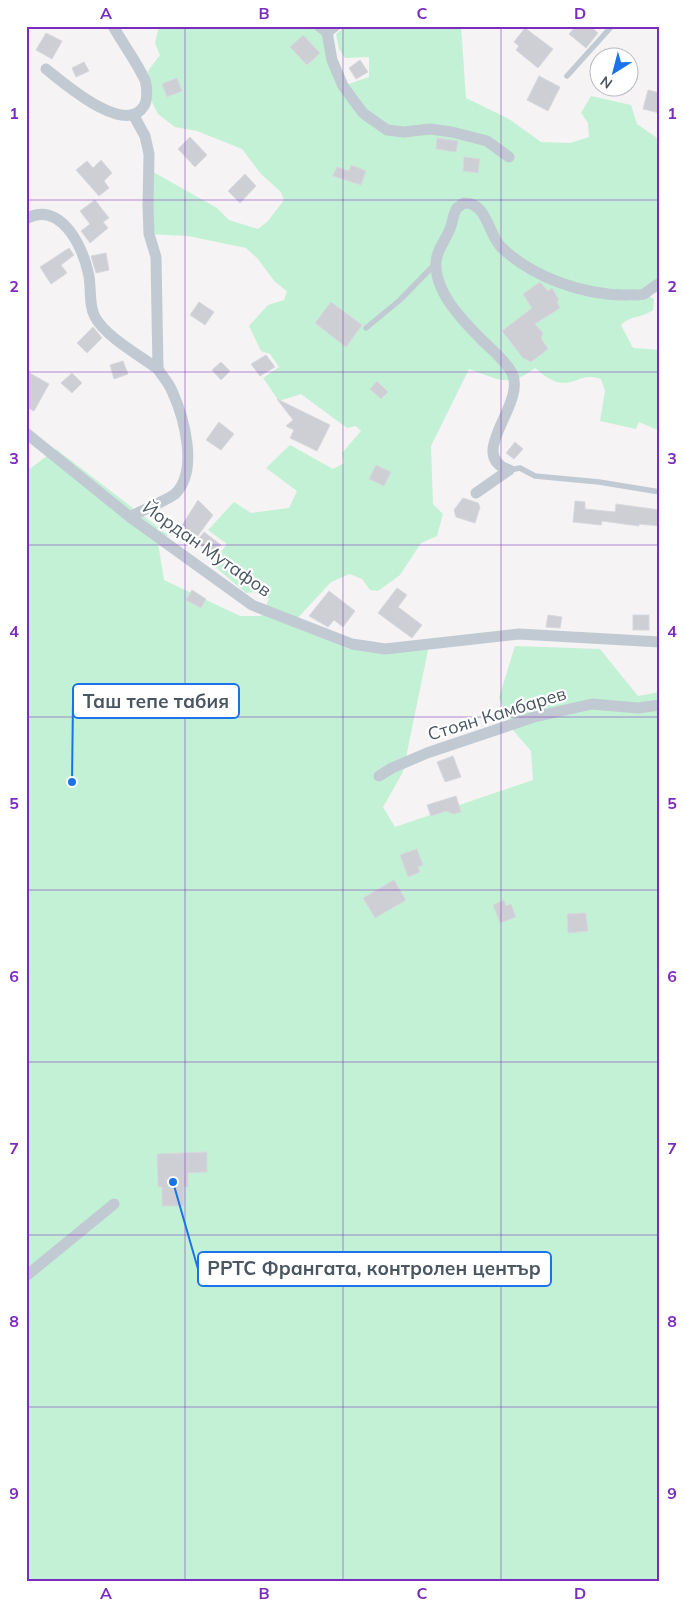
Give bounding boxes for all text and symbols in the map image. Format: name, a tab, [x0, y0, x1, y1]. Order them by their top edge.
text: A	[100, 3, 112, 23]
text: B	[258, 3, 270, 23]
text: C	[417, 3, 428, 23]
text: D	[574, 3, 586, 23]
north arrow	[588, 48, 638, 98]
text: N	[597, 72, 616, 93]
text: 1	[9, 103, 19, 123]
text: 1	[667, 103, 677, 123]
text: 2	[9, 276, 19, 296]
text: 2	[667, 276, 677, 296]
text: 3	[9, 448, 19, 468]
text: 3	[667, 448, 677, 468]
street label: Йордан Мутафов	[138, 496, 276, 602]
text: 4	[9, 621, 19, 641]
text: 4	[667, 621, 677, 641]
street label: Стоян Камбарев	[425, 682, 569, 746]
callout: Таш тепе табия	[73, 684, 239, 718]
text: Таш тепе табия	[83, 689, 229, 713]
text: 5	[9, 793, 19, 813]
text: 5	[667, 793, 677, 813]
text: 6	[9, 966, 19, 986]
text: 6	[667, 966, 677, 986]
text: 7	[9, 1138, 19, 1158]
text: 7	[667, 1138, 677, 1158]
callout: РРТС Франгата, контролен център	[198, 1252, 551, 1286]
text: РРТС Франгата, контролен център	[207, 1256, 541, 1280]
text: 8	[9, 1311, 19, 1331]
text: 8	[667, 1311, 677, 1331]
text: 9	[9, 1483, 19, 1503]
text: 9	[667, 1483, 677, 1503]
text: A	[100, 1583, 112, 1603]
text: B	[258, 1583, 270, 1603]
text: C	[417, 1583, 428, 1603]
text: D	[574, 1583, 586, 1603]

